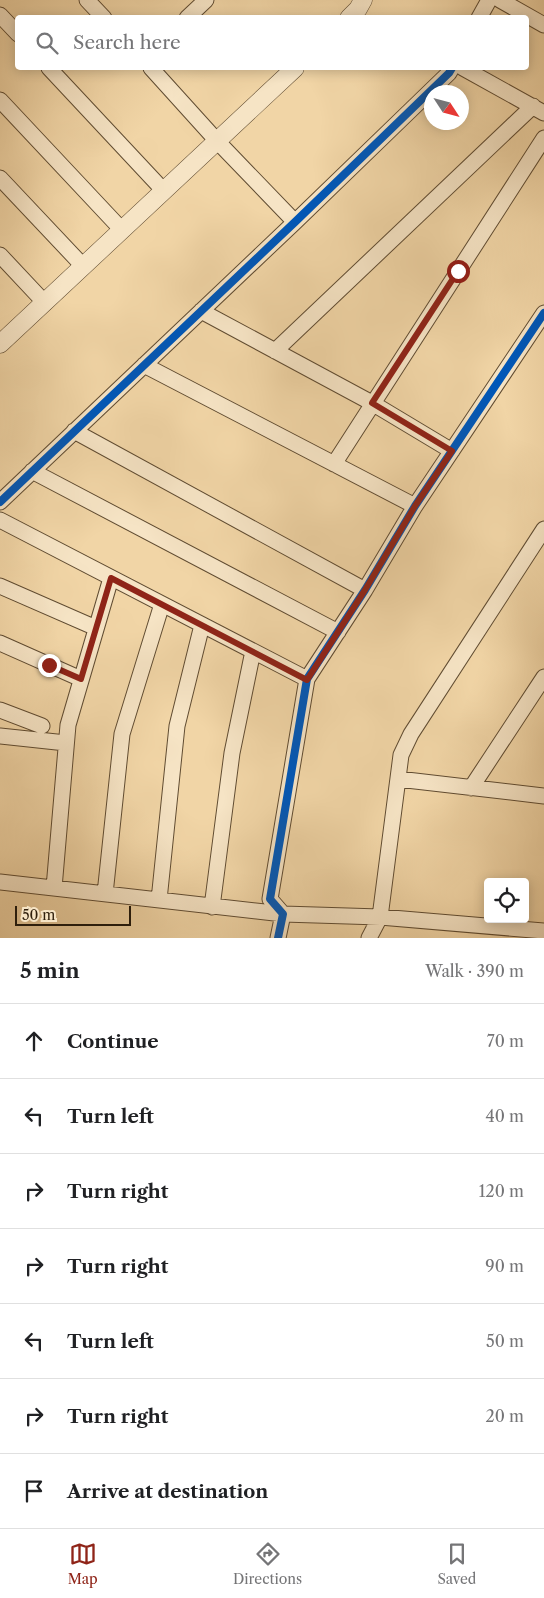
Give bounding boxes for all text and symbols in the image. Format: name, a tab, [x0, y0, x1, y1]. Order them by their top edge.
search box	[15, 15, 529, 70]
icon: search	[33, 29, 61, 57]
text: Search here	[73, 31, 181, 54]
north arrow	[424, 85, 469, 130]
route start	[447, 260, 470, 283]
route end	[38, 654, 61, 677]
map controls	[484, 878, 529, 923]
button: locate	[484, 878, 529, 923]
scale bar	[15, 903, 131, 926]
text: 50 m	[22, 906, 55, 924]
text: 5 min	[20, 958, 80, 983]
text: Walk · 390 m	[425, 961, 524, 981]
icon: ahead	[20, 1027, 48, 1055]
text: Continue	[67, 1030, 159, 1053]
text: 70 m	[487, 1031, 524, 1051]
icon: left	[20, 1102, 48, 1130]
text: Turn left	[67, 1105, 154, 1128]
text: 40 m	[485, 1106, 524, 1126]
icon: right	[20, 1177, 48, 1205]
text: Turn right	[67, 1180, 168, 1203]
text: 120 m	[479, 1181, 524, 1201]
icon: right	[20, 1252, 48, 1280]
text: Turn right	[67, 1255, 168, 1278]
text: 90 m	[485, 1256, 524, 1276]
icon: left	[20, 1327, 48, 1355]
text: Turn left	[67, 1330, 154, 1353]
text: 50 m	[486, 1331, 524, 1351]
icon: right	[20, 1402, 48, 1430]
text: Turn right	[67, 1405, 168, 1428]
text: 20 m	[485, 1406, 524, 1426]
icon: arrive	[20, 1477, 48, 1505]
text: Arrive at destination	[67, 1480, 268, 1503]
tab: Map	[68, 1540, 98, 1588]
tab: Directions	[233, 1540, 302, 1588]
tab: Saved	[437, 1540, 476, 1588]

